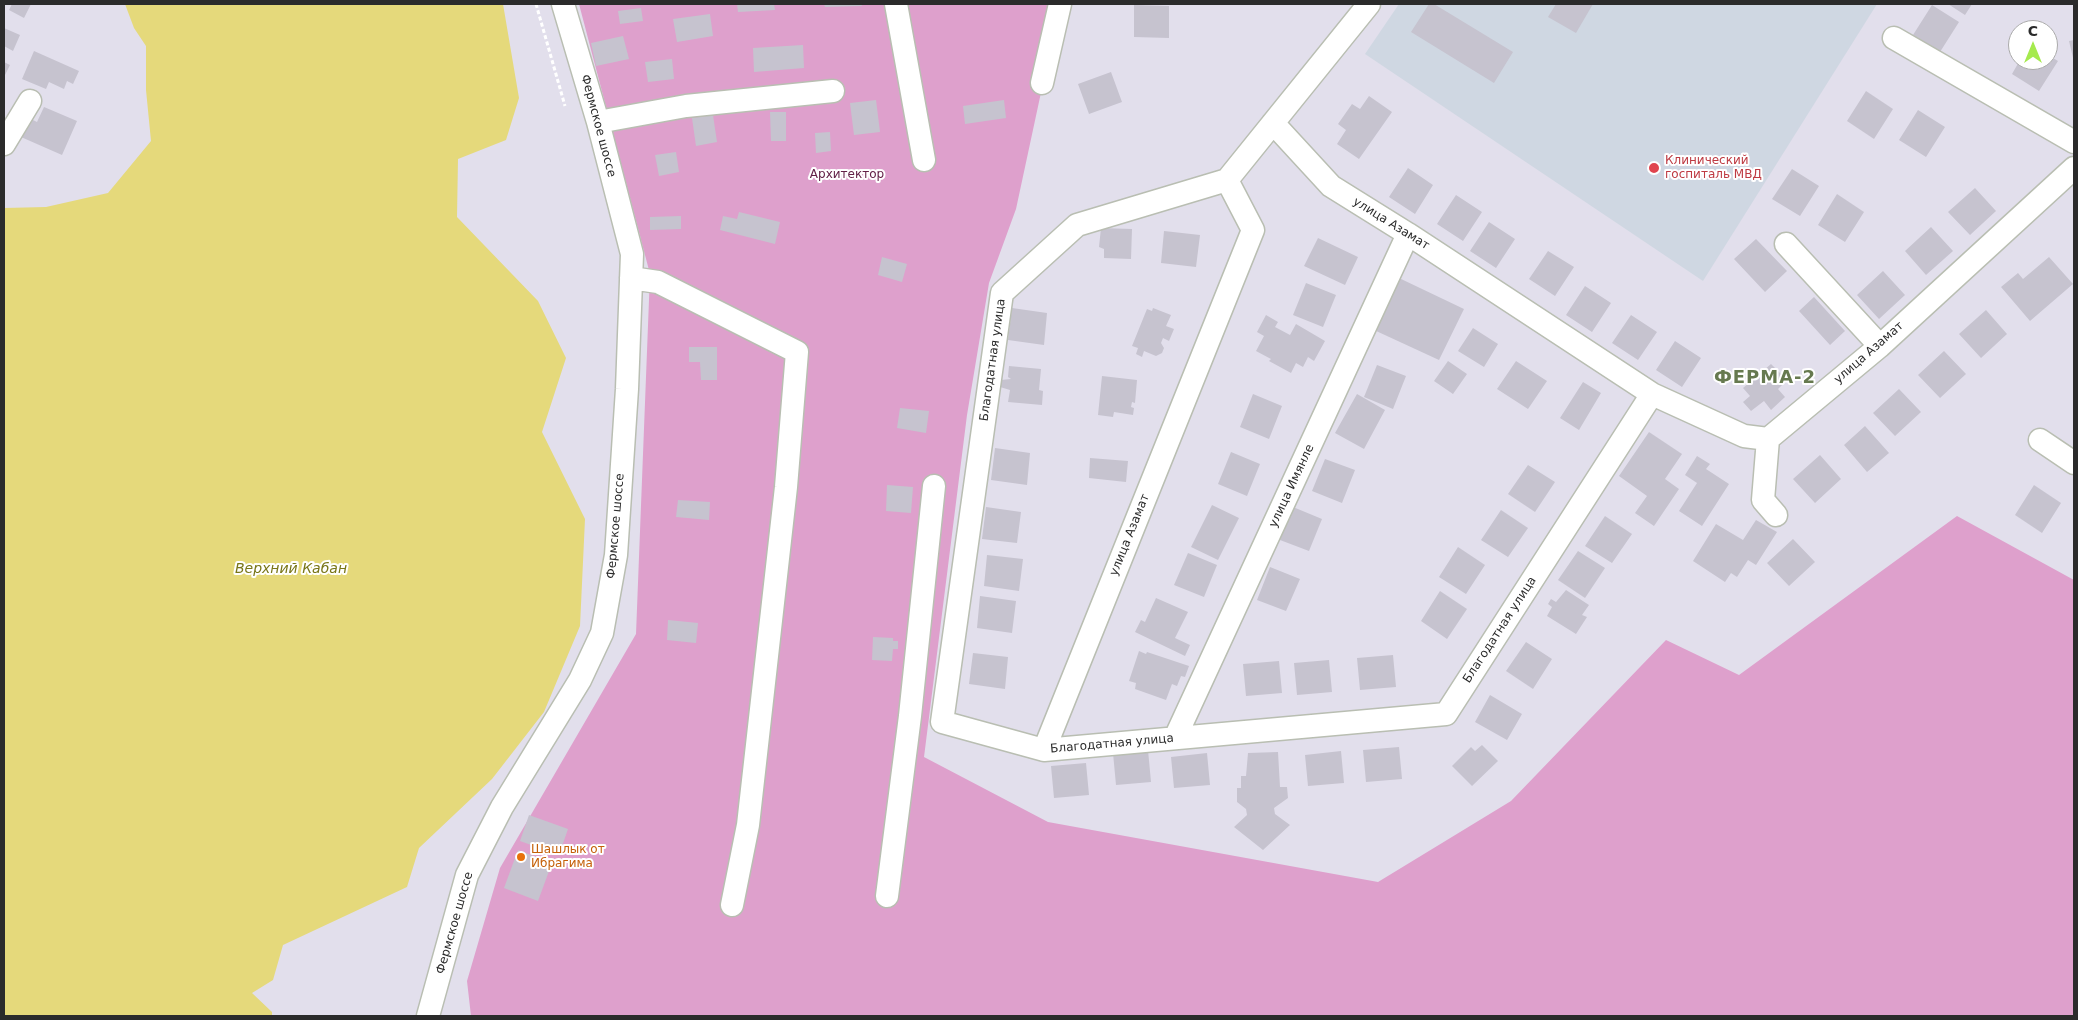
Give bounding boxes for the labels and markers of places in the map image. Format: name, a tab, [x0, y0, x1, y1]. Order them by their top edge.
place label: Клинический госпиталь МВД	[1665, 154, 1762, 182]
marker: Клинический госпиталь МВД	[1647, 161, 1661, 175]
place label: Шашлык от Ибрагима	[531, 843, 605, 871]
marker: Шашлык от Ибрагима	[515, 851, 527, 863]

